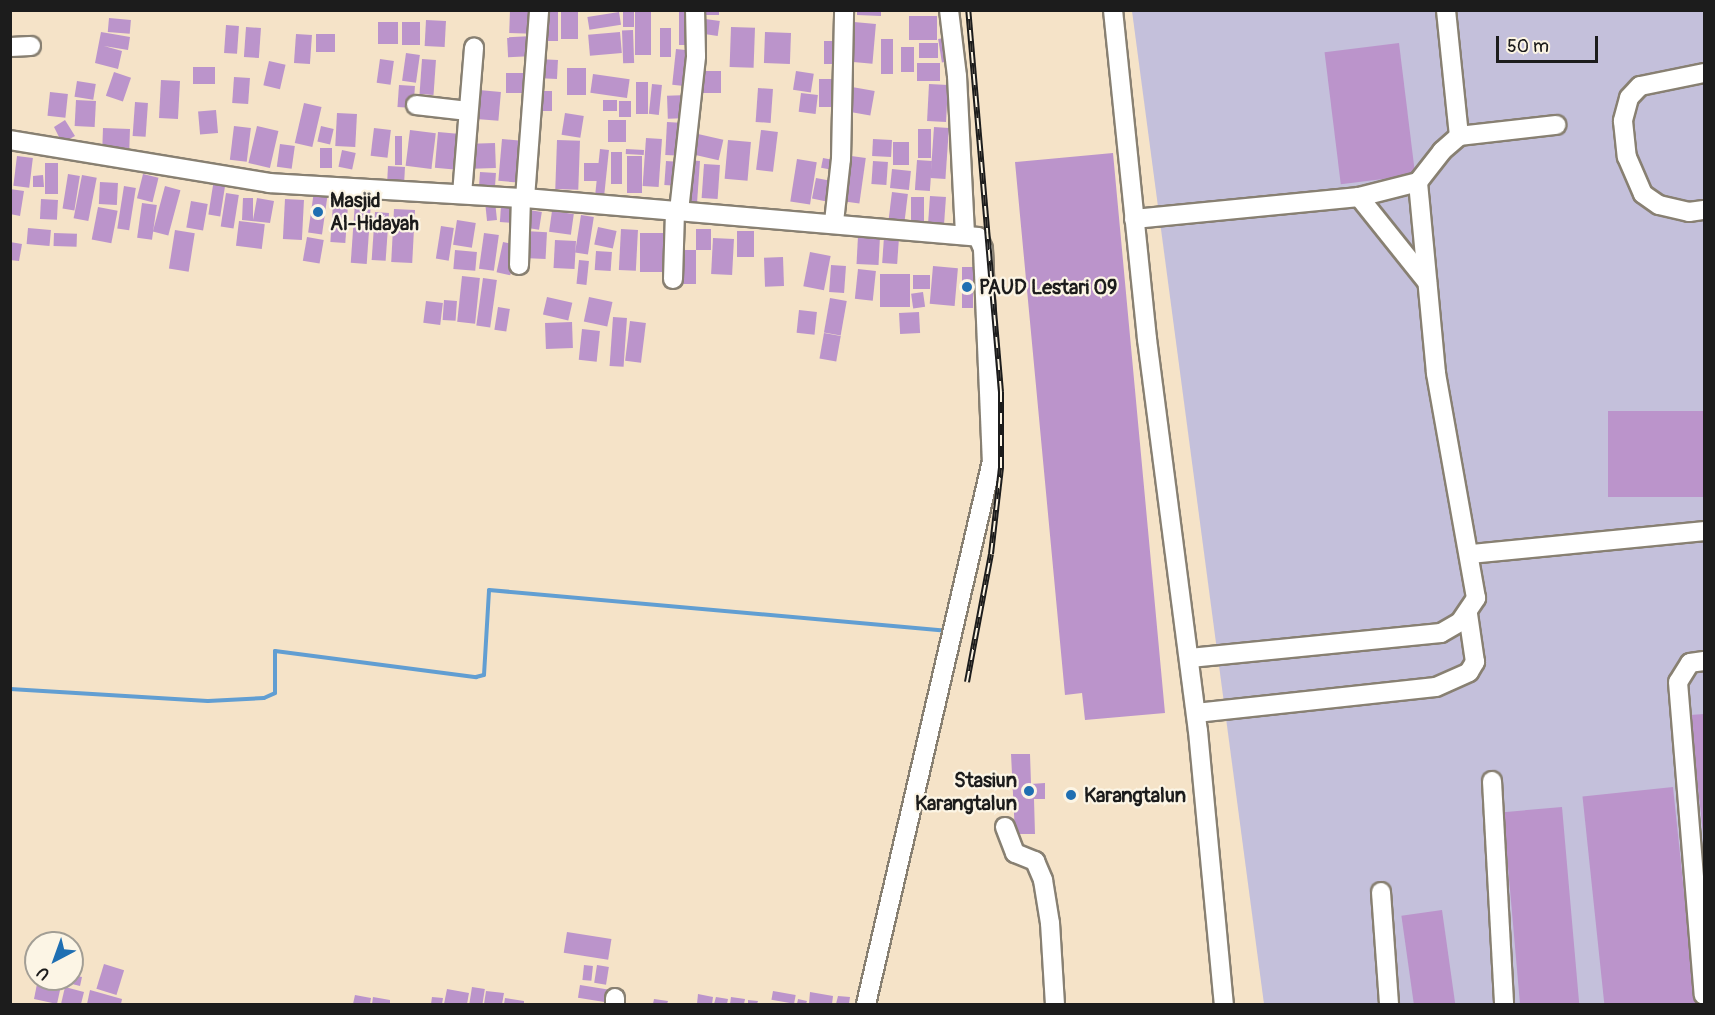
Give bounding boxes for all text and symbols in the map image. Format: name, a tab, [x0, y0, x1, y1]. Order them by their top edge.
scale bar	[1499, 24, 1601, 62]
text: 50 m	[1507, 35, 1549, 58]
place label: Masjid Al-Hidayah	[330, 189, 419, 236]
marker: Masjid Al-Hidayah	[311, 205, 325, 219]
place label: PAUD Lestari 09	[979, 275, 1117, 299]
marker: PAUD Lestari 09	[960, 280, 974, 294]
place label: Stasiun Karangtalun	[915, 768, 1017, 815]
place label: Karangtalun	[1084, 783, 1186, 807]
marker: Stasiun Karangtalun	[1022, 784, 1036, 798]
marker: Karangtalun	[1062, 786, 1080, 804]
north arrow	[24, 931, 84, 991]
text: U	[33, 962, 54, 984]

